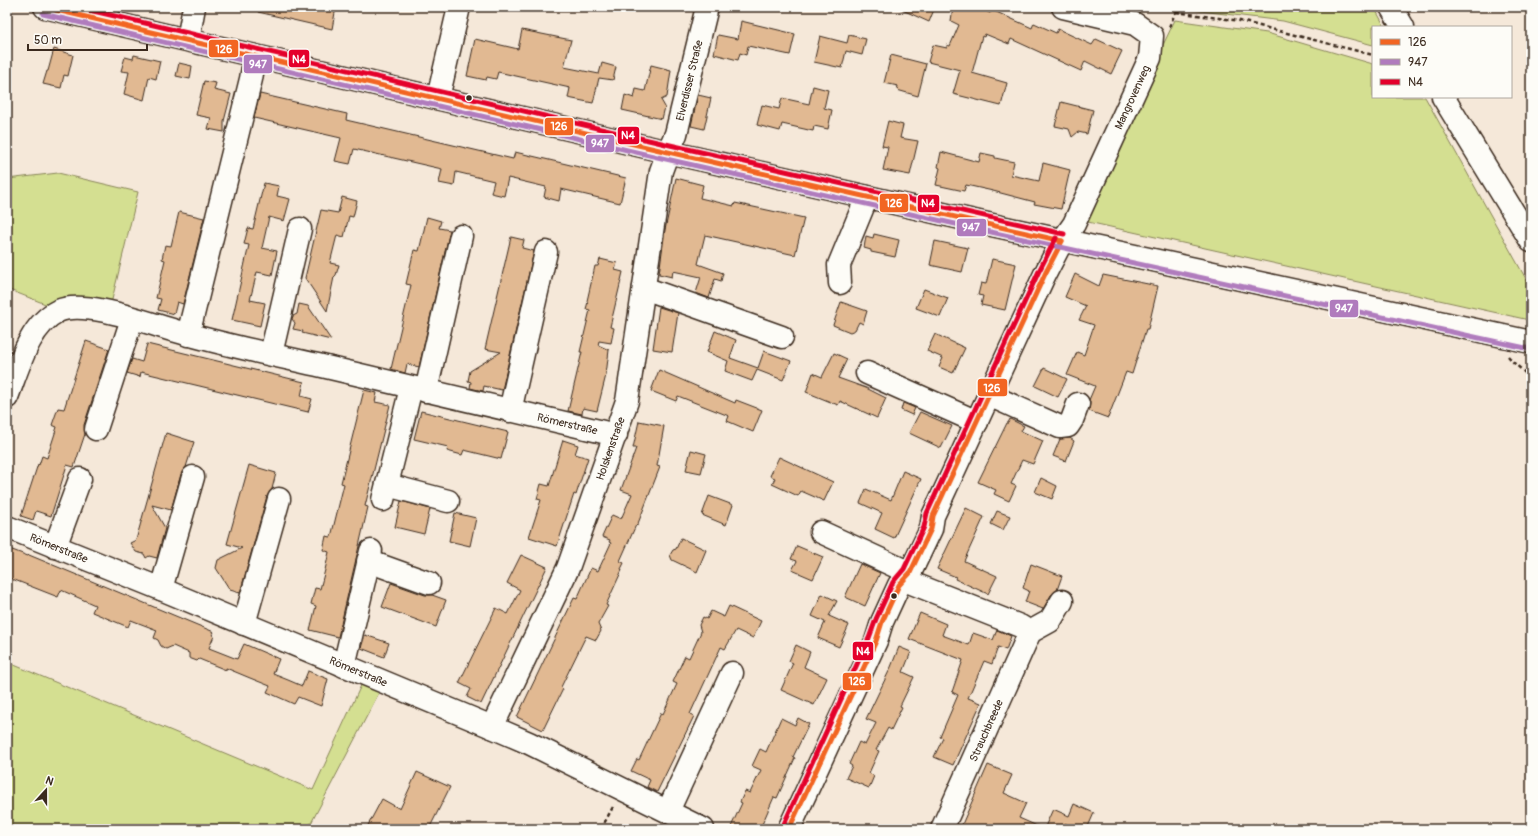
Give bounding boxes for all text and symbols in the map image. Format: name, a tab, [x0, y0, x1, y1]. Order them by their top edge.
scale bar	[28, 26, 147, 52]
legend	[1372, 26, 1512, 98]
text: 50 m	[34, 33, 62, 48]
text: 126	[1408, 35, 1426, 50]
street label: Elverdisser Straße	[673, 38, 706, 122]
line badge: 126	[208, 39, 239, 58]
text: 126	[216, 43, 233, 56]
line badge: N4	[288, 49, 310, 68]
text: N4	[292, 53, 307, 66]
line badge: 947	[243, 54, 273, 74]
text: 947	[1408, 55, 1428, 70]
text: 947	[249, 58, 267, 71]
street label: Mangrovenweg	[1112, 63, 1153, 131]
text: N4	[1408, 75, 1423, 90]
unlabelled marker	[464, 93, 474, 103]
line badge: 126	[544, 117, 574, 136]
text: 126	[551, 120, 568, 133]
line badge: N4	[617, 126, 640, 145]
text: N4	[621, 129, 636, 142]
line badge: 947	[585, 134, 615, 153]
text: 947	[591, 137, 609, 150]
line badge: 126	[879, 193, 909, 213]
line badge: N4	[917, 194, 940, 213]
text: 126	[886, 197, 903, 210]
text: N4	[921, 197, 936, 210]
line badge: 947	[956, 218, 987, 237]
text: 947	[962, 221, 980, 234]
line badge: 947	[1329, 299, 1359, 318]
text: 947	[1335, 302, 1353, 315]
line badge: 126	[977, 378, 1008, 397]
text: 126	[984, 382, 1001, 395]
street label: Römerstraße	[536, 411, 599, 438]
street label: Holskenstraße	[594, 415, 628, 482]
street label: Römerstraße	[28, 531, 90, 566]
unlabelled marker	[889, 591, 899, 601]
line badge: N4	[852, 641, 874, 661]
text: N4	[856, 645, 871, 658]
street label: Römerstraße	[327, 654, 390, 690]
line badge: 126	[842, 672, 872, 691]
text: 126	[849, 675, 866, 688]
street label: Strauchbreede	[967, 697, 1006, 764]
north arrow	[26, 770, 66, 810]
text: N	[44, 774, 56, 789]

